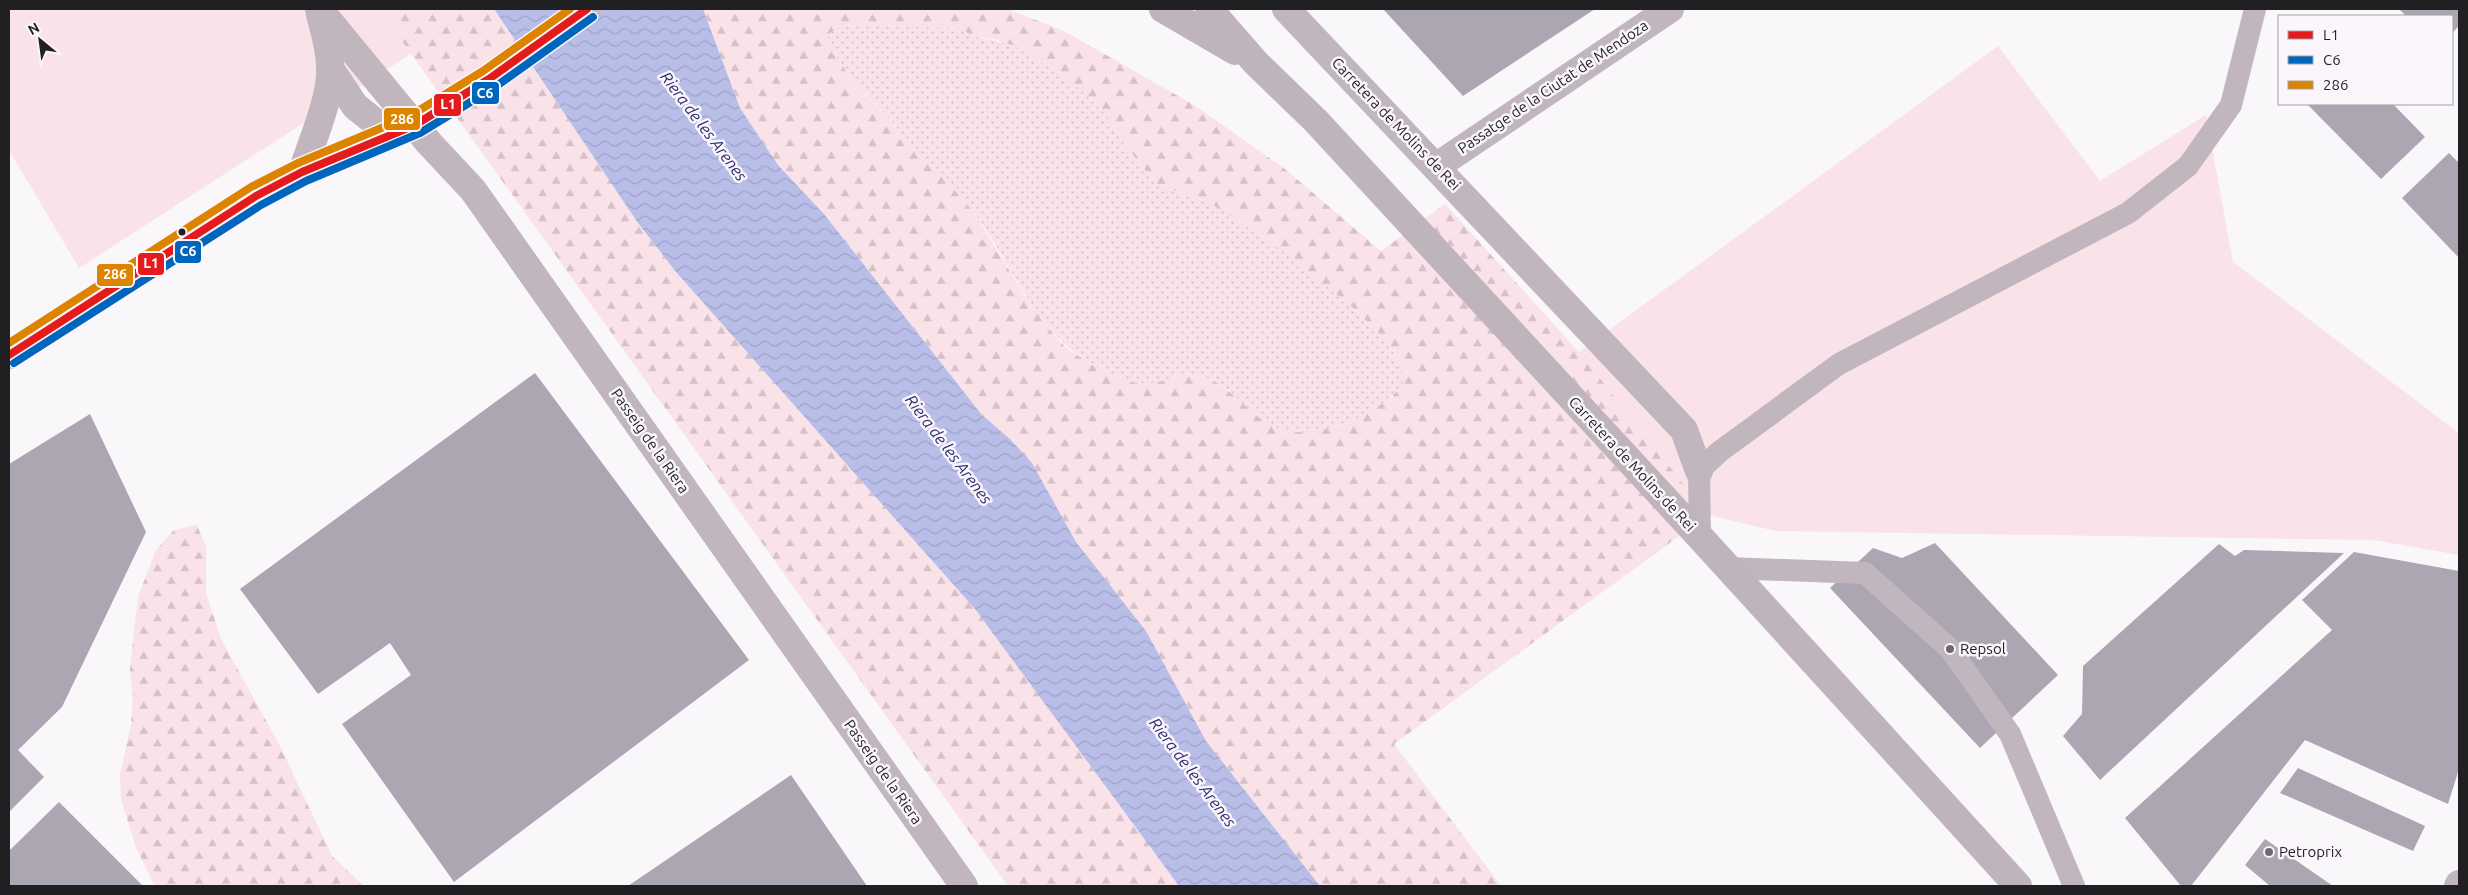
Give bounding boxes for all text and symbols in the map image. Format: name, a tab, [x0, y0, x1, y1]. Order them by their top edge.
north arrow	[15, 15, 65, 65]
legend	[2278, 15, 2453, 105]
street label: Passatge de la Ciutat de Mendoza	[1454, 16, 1651, 157]
text: N	[25, 19, 42, 38]
text: L1	[2323, 26, 2339, 43]
text: C6	[2323, 51, 2341, 68]
street label: Carretera de Molins de Rei	[1329, 54, 1464, 193]
water label: Riera de les Arenes	[657, 68, 751, 184]
text: 286	[2323, 76, 2348, 93]
line badge: C6	[471, 81, 500, 105]
text: C6	[477, 85, 494, 101]
line badge: L1	[433, 93, 462, 117]
text: L1	[440, 96, 456, 112]
line badge: 286	[383, 107, 421, 131]
text: 286	[390, 111, 414, 127]
unlabelled marker	[177, 227, 187, 237]
line badge: C6	[174, 240, 202, 264]
text: C6	[180, 243, 197, 259]
line badge: L1	[137, 252, 165, 276]
text: L1	[143, 255, 159, 271]
line badge: 286	[96, 263, 134, 287]
text: 286	[103, 266, 127, 282]
street label: Passeig de la Riera	[608, 385, 693, 496]
water label: Riera de les Arenes	[902, 391, 996, 507]
street label: Carretera de Molins de Rei	[1566, 393, 1699, 534]
place label: Repsol	[1960, 640, 2006, 657]
marker: Repsol	[1944, 643, 1956, 655]
water label: Riera de les Arenes	[1146, 714, 1240, 830]
street label: Passeig de la Riera	[841, 716, 926, 827]
place label: Petroprix	[2279, 843, 2342, 860]
marker: Petroprix	[2263, 846, 2275, 858]

